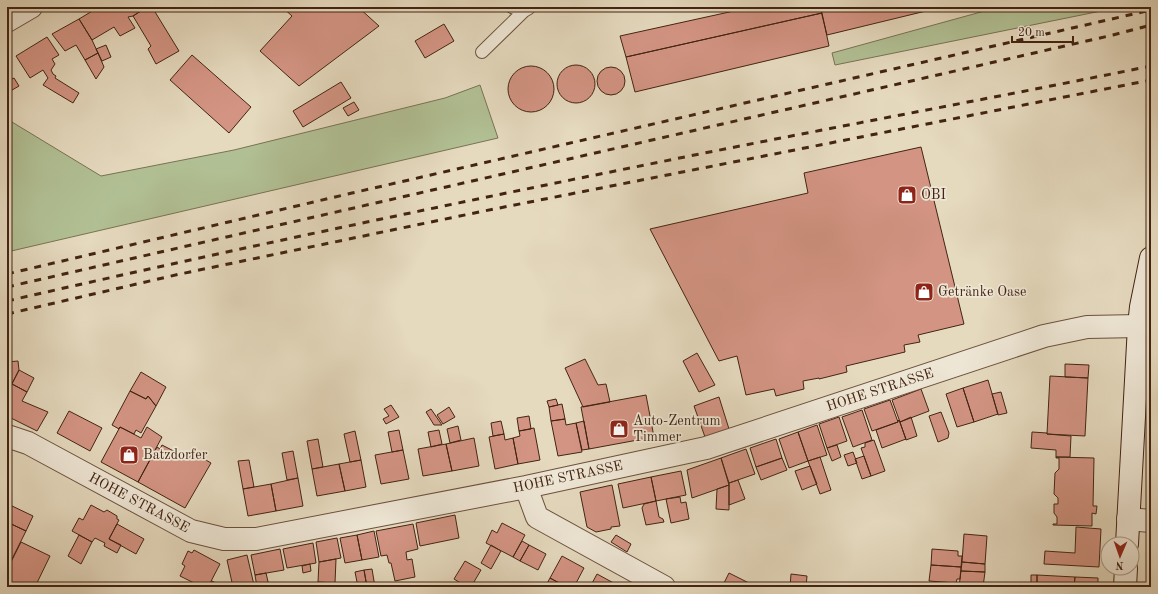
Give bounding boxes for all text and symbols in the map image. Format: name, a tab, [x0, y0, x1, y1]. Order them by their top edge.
scale bar	[1012, 18, 1073, 44]
text: 20 m	[1018, 27, 1045, 39]
shop icon: OBI	[896, 184, 918, 206]
place label: OBI	[921, 188, 946, 202]
shop icon: Getränke Oase	[913, 281, 935, 303]
place label: Getränke Oase	[938, 285, 1027, 299]
street label: HOHE STRASSE	[825, 366, 935, 414]
place label: Auto-Zentrum Timmer	[633, 414, 721, 444]
shop icon: Auto-Zentrum Timmer	[608, 418, 630, 440]
shop icon: Batzdorfer	[118, 444, 140, 466]
place label: Batzdorfer	[143, 448, 208, 462]
street label: HOHE STRASSE	[512, 459, 624, 495]
street label: HOHE STRASSE	[86, 471, 192, 535]
north arrow	[1100, 536, 1140, 576]
text: N	[1115, 559, 1124, 570]

